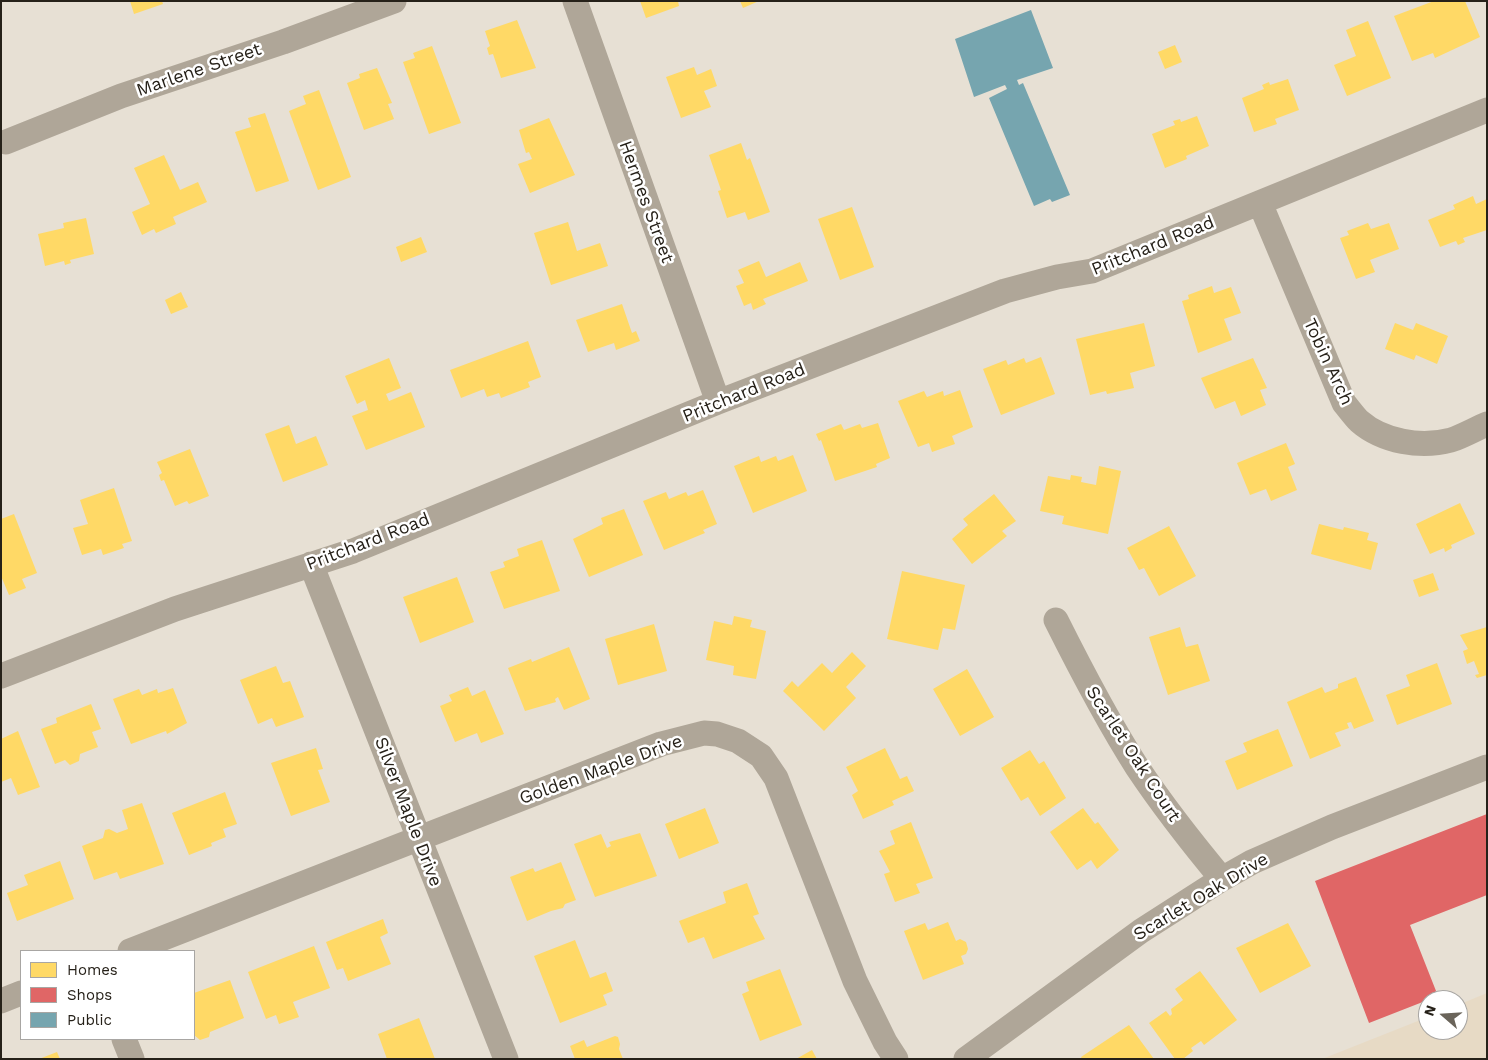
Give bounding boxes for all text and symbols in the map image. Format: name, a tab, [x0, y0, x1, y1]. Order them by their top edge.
street label: Marlene Street	[134, 39, 264, 101]
street label: Hermes Street	[614, 138, 678, 266]
street label: Pritchard Road	[1088, 212, 1218, 280]
street label: Tobin Arch	[1299, 315, 1357, 409]
street label: Pritchard Road	[679, 359, 809, 427]
street label: Pritchard Road	[303, 509, 433, 575]
street label: Scarlet Oak Court	[1081, 682, 1185, 826]
street label: Golden Maple Drive	[517, 730, 685, 810]
street label: Silver Maple Drive	[370, 734, 446, 890]
street label: Scarlet Oak Drive	[1130, 848, 1272, 946]
legend	[20, 950, 195, 1040]
text: Homes	[67, 961, 118, 979]
text: Shops	[67, 986, 112, 1004]
north arrow	[1418, 990, 1468, 1040]
text: N	[1421, 1003, 1439, 1018]
text: Public	[67, 1011, 112, 1029]

